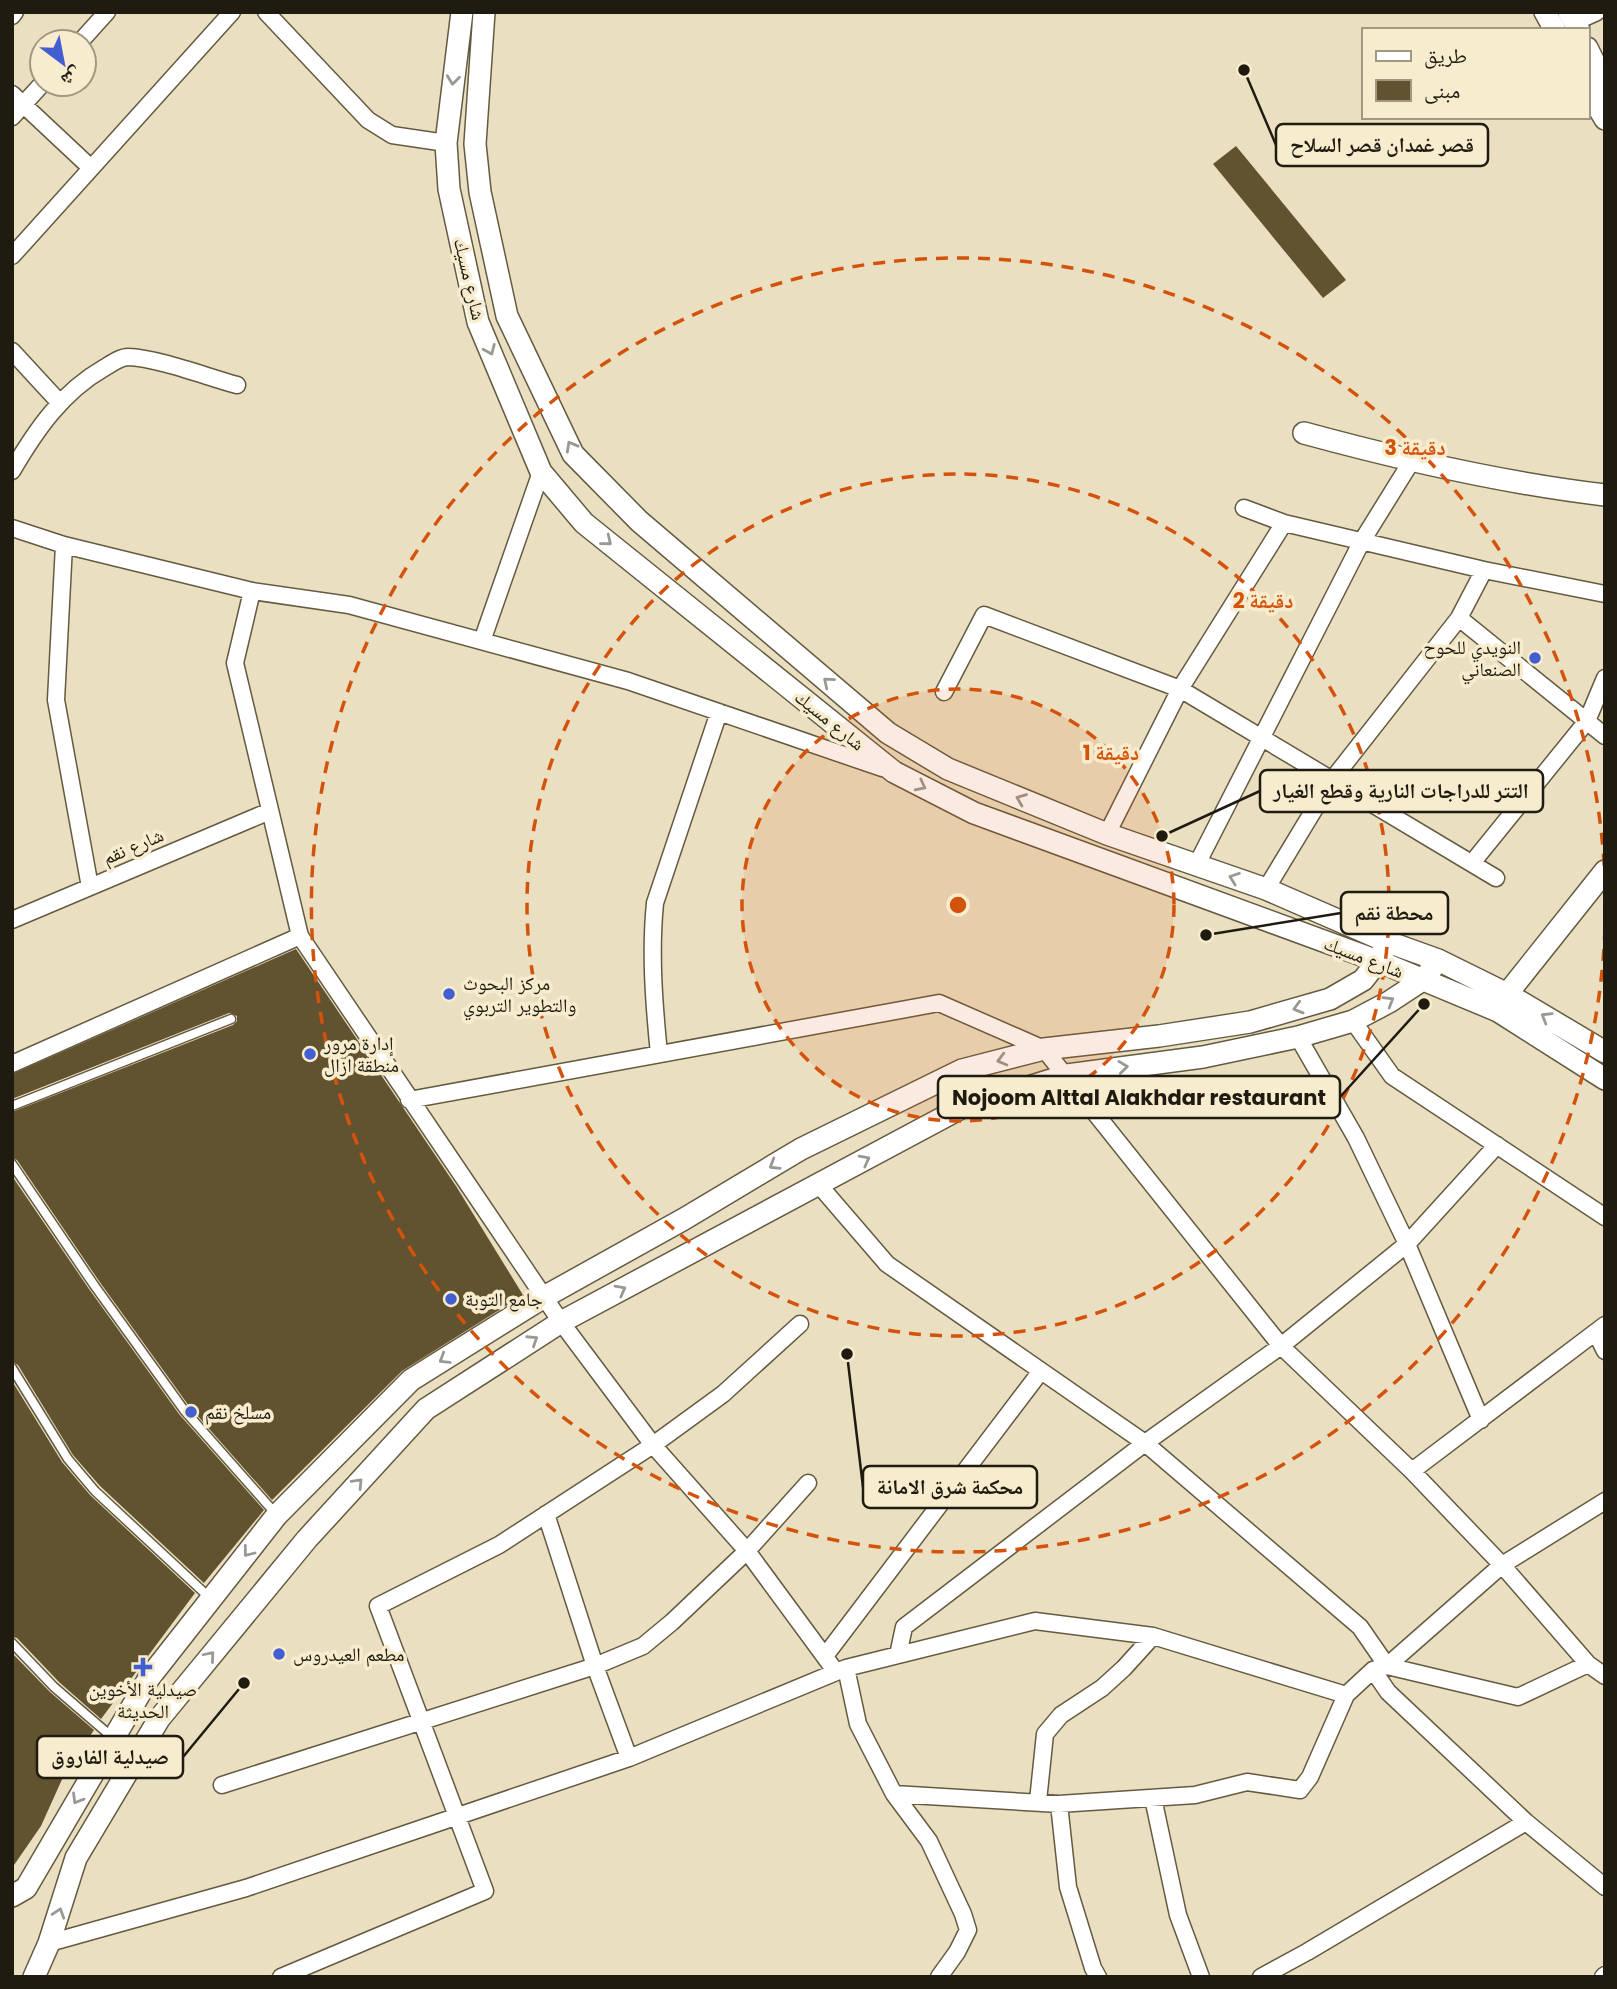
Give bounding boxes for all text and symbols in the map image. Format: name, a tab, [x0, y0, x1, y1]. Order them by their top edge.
north arrow	[28, 28, 98, 98]
legend	[1362, 28, 1589, 119]
text: طريق	[1424, 41, 1467, 70]
text: ش	[56, 60, 87, 94]
one-way arrow	[446, 74, 461, 86]
text: مبنى	[1424, 76, 1460, 105]
callout: قصر غمدان قصر السلاح	[1276, 124, 1488, 166]
text: قصر غمدان قصر السلاح	[1290, 130, 1474, 159]
street label: شارع مسيك	[447, 236, 492, 323]
one-way arrow	[482, 343, 496, 356]
text: 3 دقيقة	[1384, 433, 1446, 462]
one-way arrow	[566, 441, 579, 454]
one-way arrow	[598, 533, 611, 545]
text: 2 دقيقة	[1233, 586, 1293, 615]
place label: النويدي للحوح الصنعاني	[1423, 634, 1521, 685]
marker: النويدي للحوح الصنعاني	[1527, 650, 1543, 666]
one-way arrow	[824, 678, 837, 690]
street label: شارع مسيك	[789, 684, 871, 757]
text: 1 دقيقة	[1083, 738, 1139, 767]
callout: التتر للدراجات النارية وقطع الغيار	[1260, 770, 1543, 812]
text: التتر للدراجات النارية وقطع الغيار	[1272, 776, 1529, 805]
one-way arrow	[914, 777, 926, 791]
one-way arrow	[1016, 793, 1028, 807]
street label: شارع نقم	[99, 822, 168, 871]
one-way arrow	[1229, 872, 1241, 886]
callout: محطة نقم	[1341, 892, 1448, 934]
centre of rings	[946, 893, 970, 917]
text: محطة نقم	[1355, 898, 1433, 927]
street label: شارع مسيك	[1320, 930, 1408, 985]
place label: مركز البحوث والتطوير التربوي	[463, 970, 576, 1021]
marker: مركز البحوث والتطوير التربوي	[441, 986, 457, 1002]
one-way arrow	[1382, 997, 1395, 1010]
one-way arrow	[1292, 999, 1304, 1014]
one-way arrow	[1541, 1012, 1554, 1025]
place label: إدارة مرور منطقة ازال	[323, 1030, 399, 1079]
marker: إدارة مرور منطقة ازال	[302, 1046, 318, 1062]
one-way arrow	[996, 1052, 1008, 1066]
one-way arrow	[1117, 1060, 1129, 1075]
callout: Nojoom Alttal Alakhdar restaurant	[938, 1076, 1340, 1118]
text: Nojoom Alttal Alakhdar restaurant	[952, 1083, 1326, 1112]
one-way arrow	[858, 1155, 870, 1168]
one-way arrow	[768, 1157, 781, 1170]
one-way arrow	[614, 1285, 626, 1298]
place label: جامع التوبة	[465, 1286, 543, 1313]
marker: جامع التوبة	[443, 1291, 459, 1307]
one-way arrow	[525, 1335, 538, 1348]
one-way arrow	[439, 1351, 452, 1364]
place label: مسلخ نقم	[205, 1399, 271, 1426]
marker: مسلخ نقم	[183, 1404, 199, 1420]
callout: محكمة شرق الامانة	[863, 1466, 1037, 1508]
text: محكمة شرق الامانة	[877, 1472, 1023, 1501]
one-way arrow	[350, 1478, 362, 1491]
one-way arrow	[244, 1545, 257, 1557]
place label: مطعم العيدروس	[293, 1641, 404, 1668]
marker: مطعم العيدروس	[271, 1646, 287, 1662]
one-way arrow	[202, 1652, 214, 1665]
marker: صيدلية الأخوين الحديثة	[135, 1659, 151, 1675]
place label: صيدلية الأخوين الحديثة	[89, 1676, 197, 1725]
callout: صيدلية الفاروق	[37, 1736, 183, 1778]
text: صيدلية الفاروق	[51, 1742, 169, 1771]
one-way arrow	[72, 1791, 85, 1804]
one-way arrow	[50, 1908, 65, 1920]

